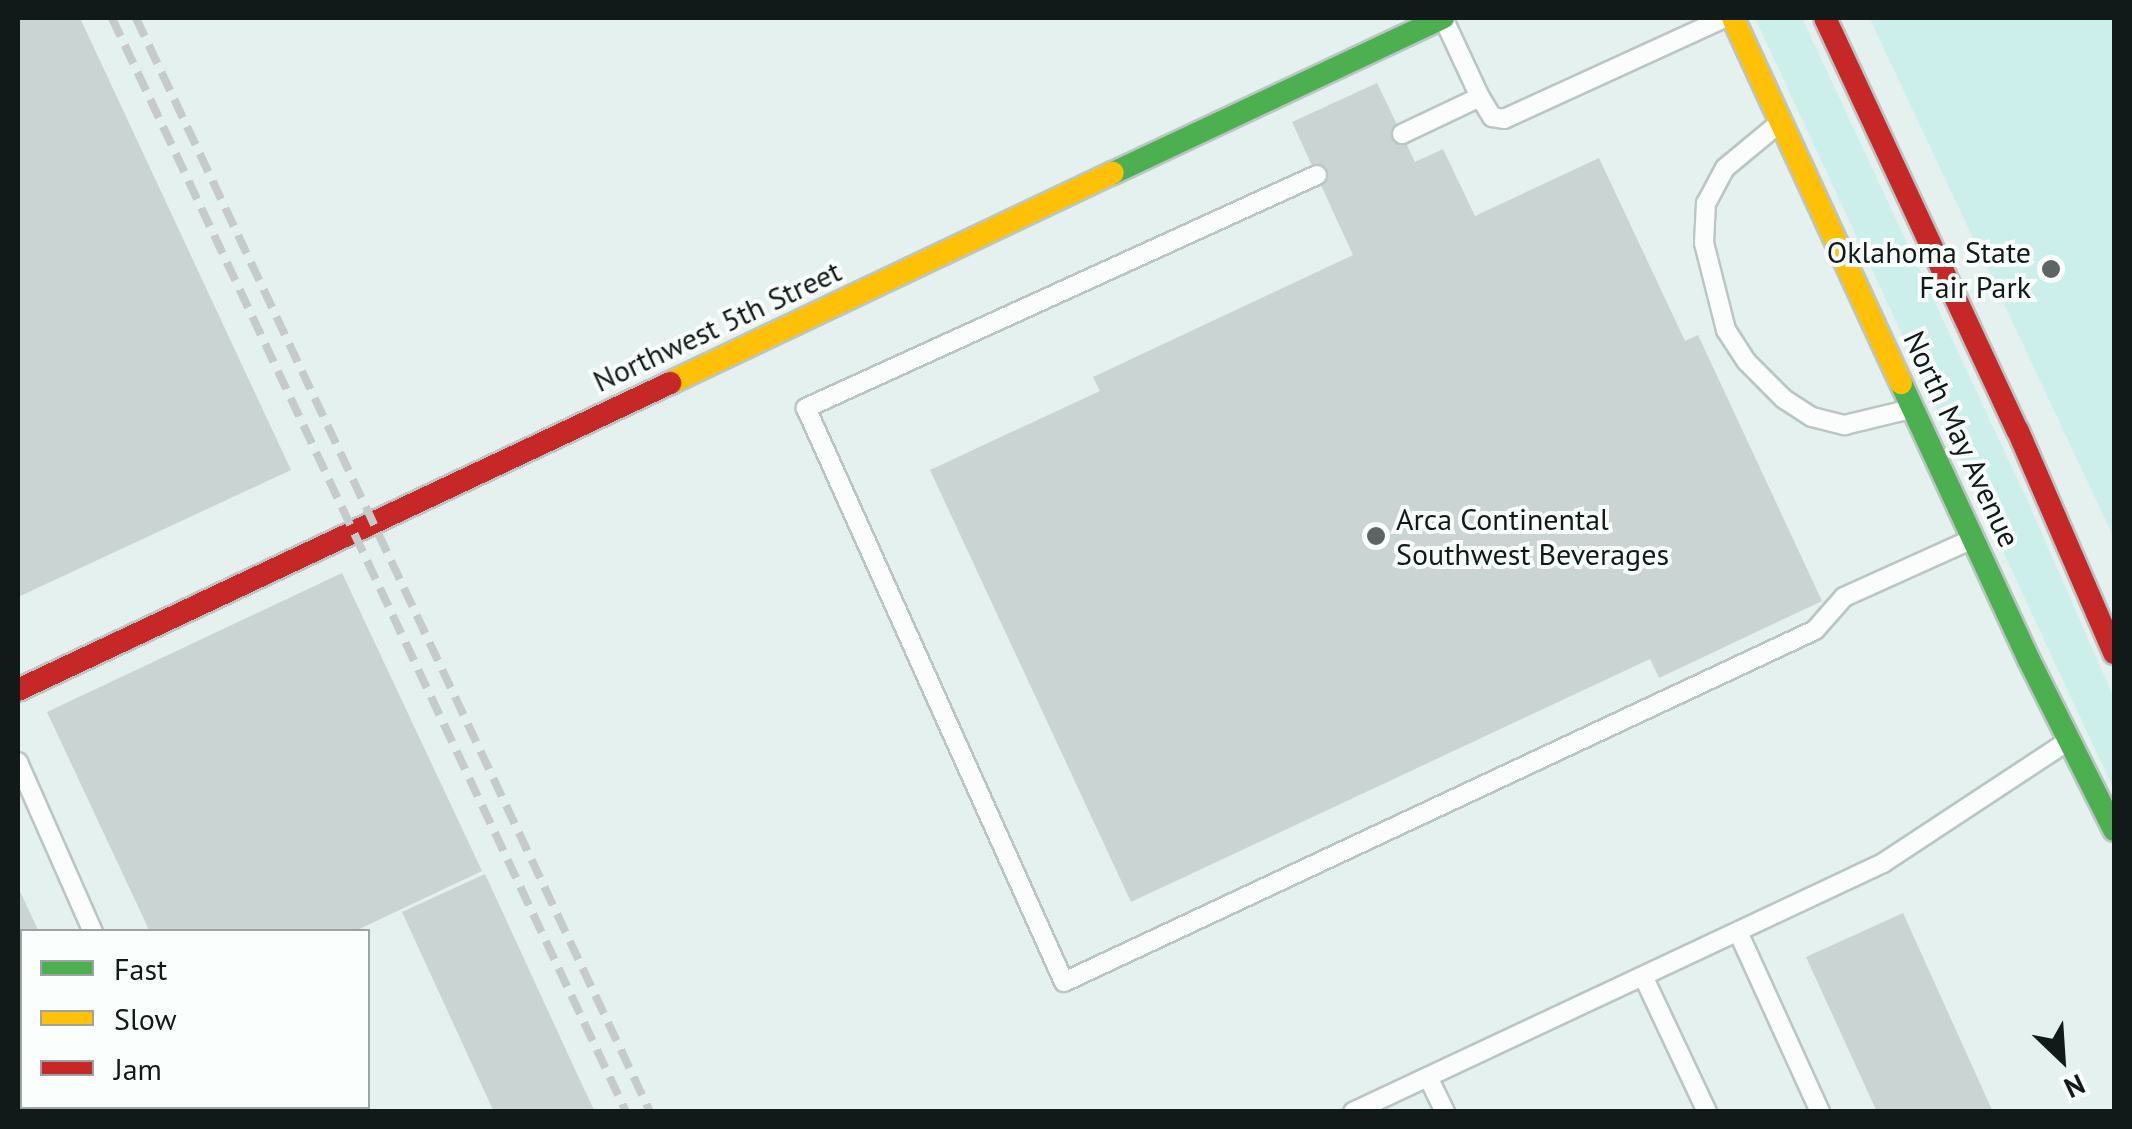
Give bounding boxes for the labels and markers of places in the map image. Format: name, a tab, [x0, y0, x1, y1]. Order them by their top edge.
place label: Oklahoma State Fair Park	[1827, 234, 2031, 304]
marker: Oklahoma State Fair Park	[2040, 258, 2062, 280]
place label: Arca Continental Southwest Beverages	[1396, 501, 1669, 572]
marker: Arca Continental Southwest Beverages	[1365, 525, 1387, 547]

